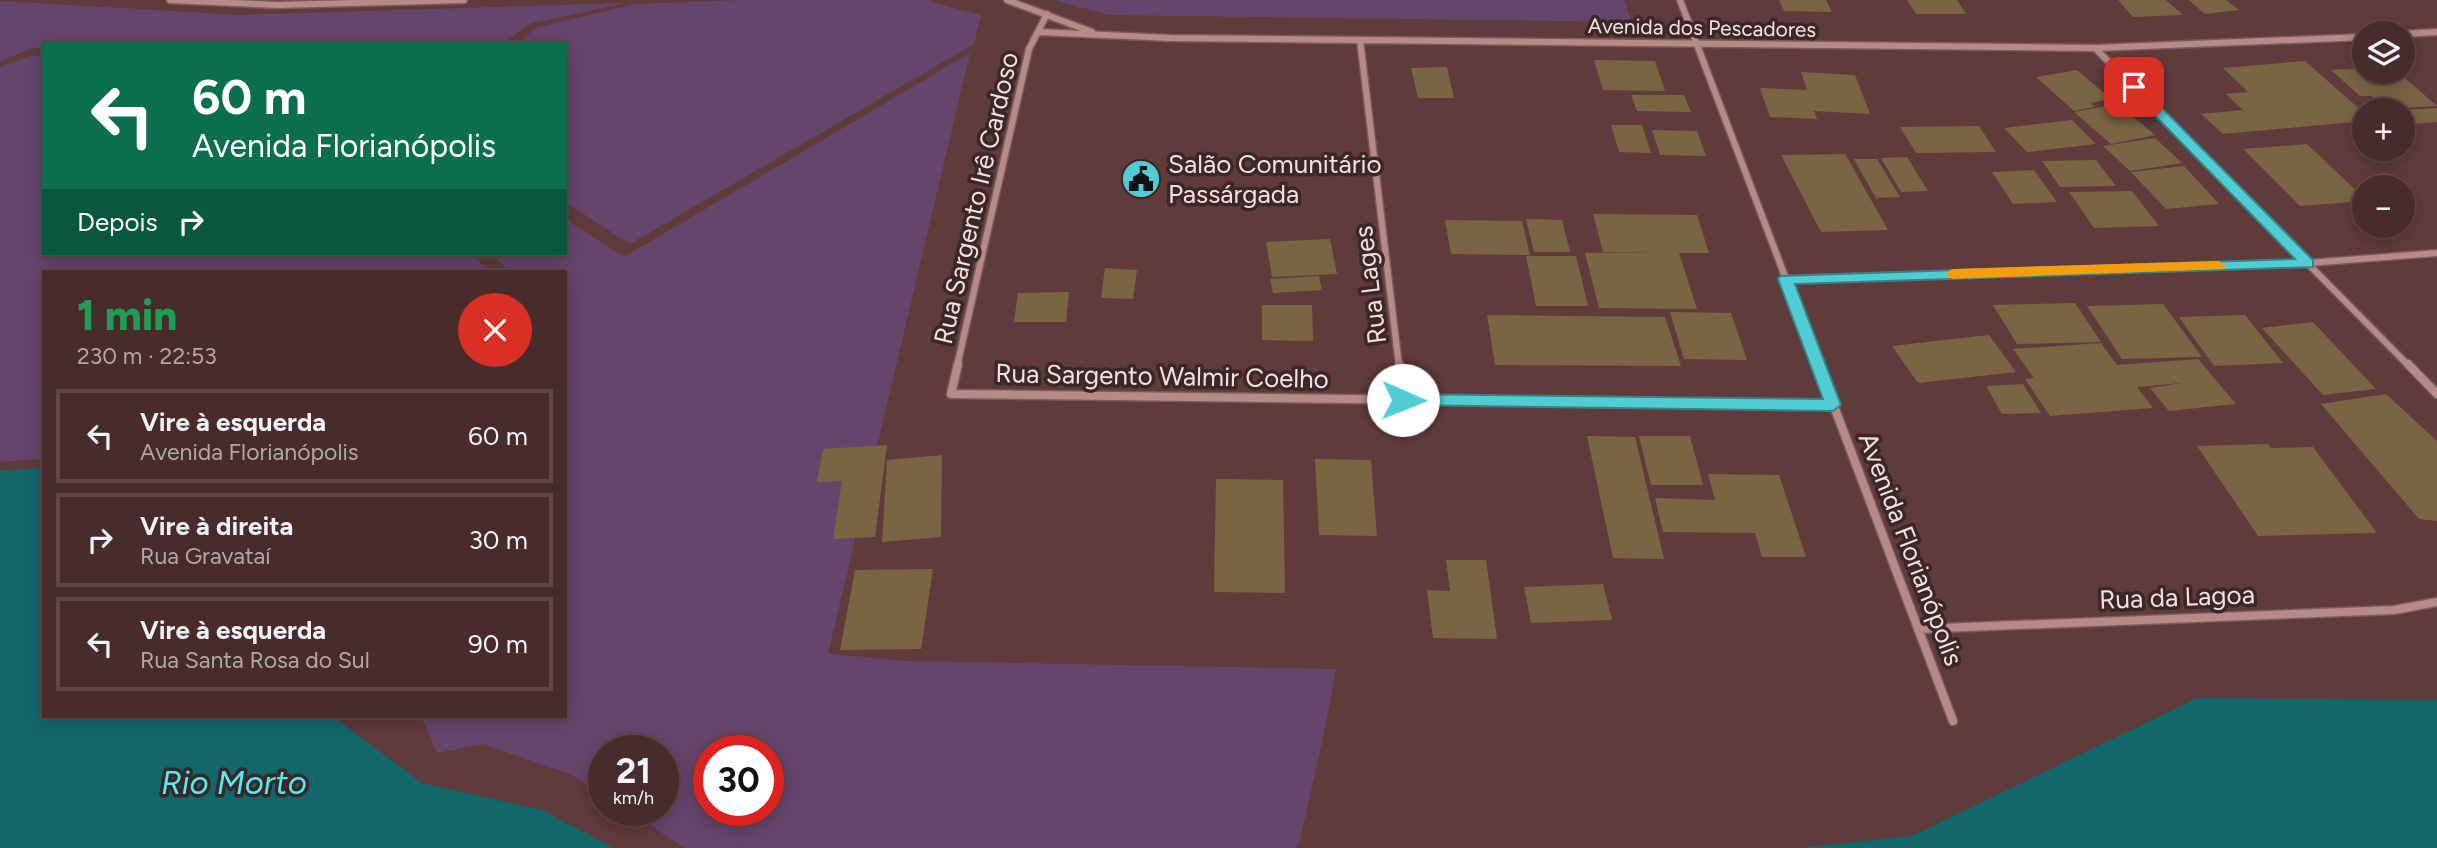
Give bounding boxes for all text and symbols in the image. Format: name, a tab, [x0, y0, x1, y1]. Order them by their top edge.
street label: Avenida dos Pescadores	[1588, 13, 1816, 42]
map controls	[2352, 21, 2415, 238]
button: layers	[2352, 21, 2415, 84]
street label: Rua Sargento Irê Cardoso	[927, 49, 1025, 347]
pin	[2104, 57, 2164, 117]
text: 60 m	[192, 67, 307, 126]
icon: arrive	[2115, 68, 2153, 106]
icon: left	[77, 70, 168, 161]
button: +	[2352, 98, 2415, 161]
text: Avenida Florianópolis	[192, 127, 496, 165]
place label: Salão Comunitário Passárgada	[1168, 148, 1382, 210]
public building icon: Salão Comunitário Passárgada	[1120, 158, 1162, 200]
button: −	[2352, 175, 2415, 238]
icon: right	[172, 203, 210, 241]
text: Depois	[77, 206, 158, 238]
street label: Rua Lages	[1347, 224, 1393, 346]
text: 1 min	[77, 290, 177, 341]
button: close	[458, 293, 532, 367]
text: 230 m · 22:53	[77, 342, 217, 370]
street label: Rua Sargento Walmir Coelho	[995, 357, 1329, 395]
position arrow	[1366, 363, 1440, 437]
text: Vire à esquerda	[140, 406, 326, 438]
icon: left	[81, 417, 119, 455]
text: 60 m	[468, 420, 528, 452]
street label: Avenida Florianópolis	[1852, 428, 1970, 670]
text: Avenida Florianópolis	[140, 438, 359, 466]
text: Vire à direita	[140, 510, 293, 542]
icon: right	[81, 521, 119, 559]
text: 30 m	[469, 524, 528, 556]
text: Rua Gravataí	[140, 542, 271, 570]
street label: Rua da Lagoa	[2099, 578, 2255, 616]
text: Vire à esquerda	[140, 614, 326, 646]
icon: left	[81, 625, 119, 663]
text: 90 m	[468, 628, 528, 660]
text: Rua Santa Rosa do Sul	[140, 646, 370, 674]
speed limit sign: 30	[693, 735, 784, 826]
text: 21	[616, 750, 651, 792]
water label: Rio Morto	[161, 763, 307, 802]
text: km/h	[613, 787, 654, 809]

